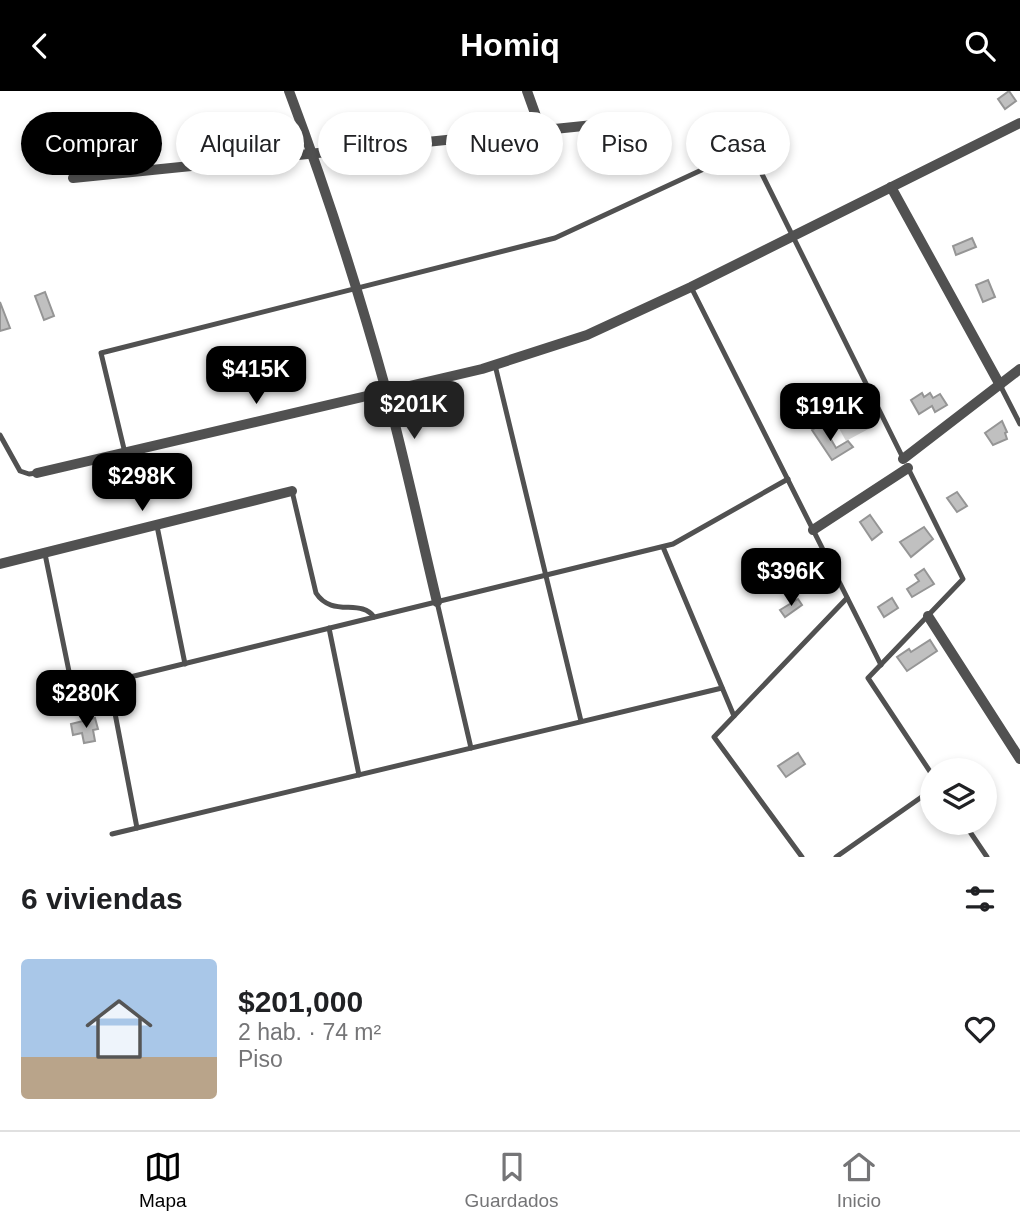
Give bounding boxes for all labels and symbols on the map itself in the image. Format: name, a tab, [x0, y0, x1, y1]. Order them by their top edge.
pin: $415K	[207, 347, 305, 406]
pin: $201K	[365, 381, 463, 441]
pin: $191K	[781, 383, 879, 443]
pin: $298K	[93, 453, 191, 513]
pin: $396K	[742, 549, 840, 608]
pin: $280K	[37, 671, 135, 730]

